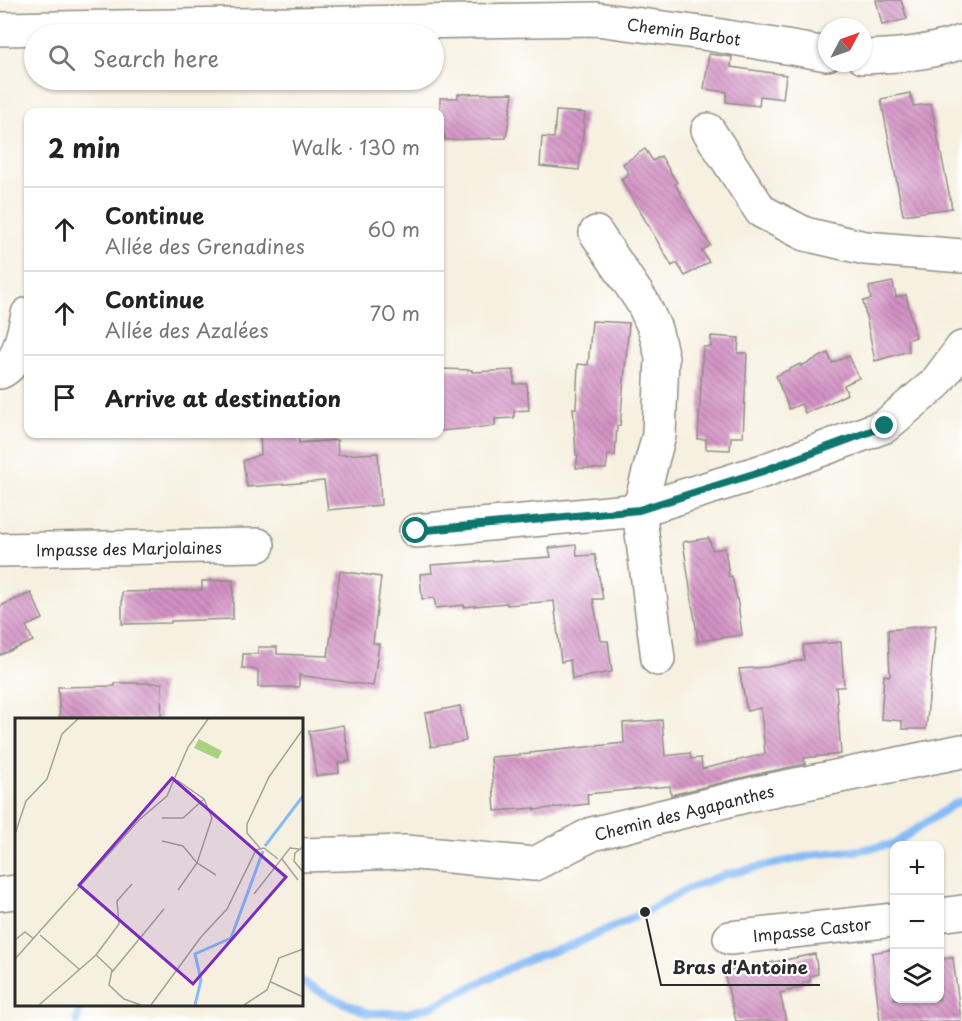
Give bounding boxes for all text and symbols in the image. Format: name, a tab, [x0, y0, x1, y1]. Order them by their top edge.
street label: Chemin Barbot	[626, 11, 743, 51]
north arrow	[818, 18, 872, 72]
search box	[24, 24, 444, 90]
icon: search	[45, 41, 78, 74]
text: Search here	[93, 41, 219, 74]
text: 2 min	[48, 128, 121, 167]
text: Walk · 130 m	[292, 132, 420, 162]
text: Continue	[105, 198, 204, 231]
icon: ahead	[48, 213, 81, 246]
text: 60 m	[368, 214, 420, 244]
text: Allée des Grenadines	[105, 231, 305, 261]
text: Continue	[105, 282, 204, 315]
icon: ahead	[48, 297, 81, 330]
text: 70 m	[370, 298, 420, 328]
text: Allée des Azalées	[105, 315, 269, 345]
icon: arrive	[48, 381, 81, 414]
text: Arrive at destination	[105, 381, 341, 414]
route end	[871, 412, 897, 438]
route start	[402, 517, 428, 543]
street label: Impasse des Marjolaines	[36, 534, 222, 562]
inset map	[15, 718, 303, 1006]
street label: Chemin des Agapanthes	[592, 778, 776, 846]
map controls	[890, 841, 944, 1003]
button: +	[890, 841, 944, 895]
button: −	[890, 895, 944, 949]
street label: Impasse Castor	[752, 911, 873, 947]
callout: Bras d'Antoine	[661, 949, 820, 985]
button: layers	[890, 949, 944, 1003]
text: Bras d'Antoine	[672, 953, 808, 980]

